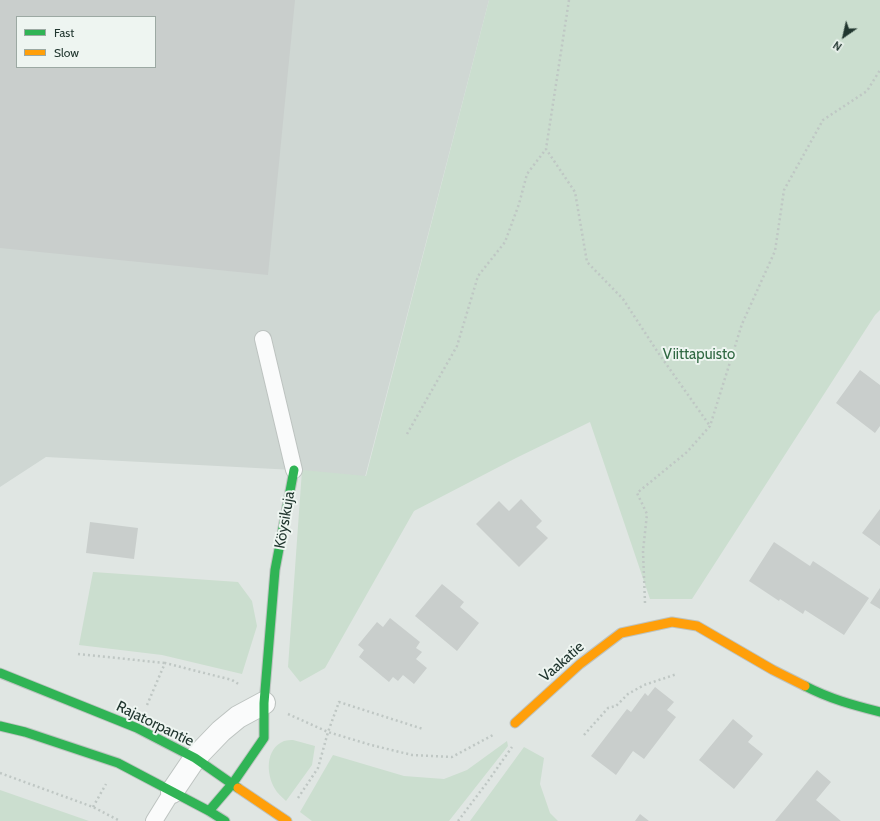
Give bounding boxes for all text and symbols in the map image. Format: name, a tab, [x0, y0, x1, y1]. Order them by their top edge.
legend	[16, 16, 156, 68]
north arrow	[824, 16, 864, 56]
text: Fast	[54, 25, 74, 40]
text: N	[830, 38, 844, 54]
text: Slow	[54, 45, 79, 60]
park label: Viittapuisto	[663, 346, 735, 364]
street label: Köysikuja	[271, 490, 299, 550]
street label: Vaakatie	[536, 638, 588, 686]
street label: Rajatorpantie	[113, 697, 197, 751]

